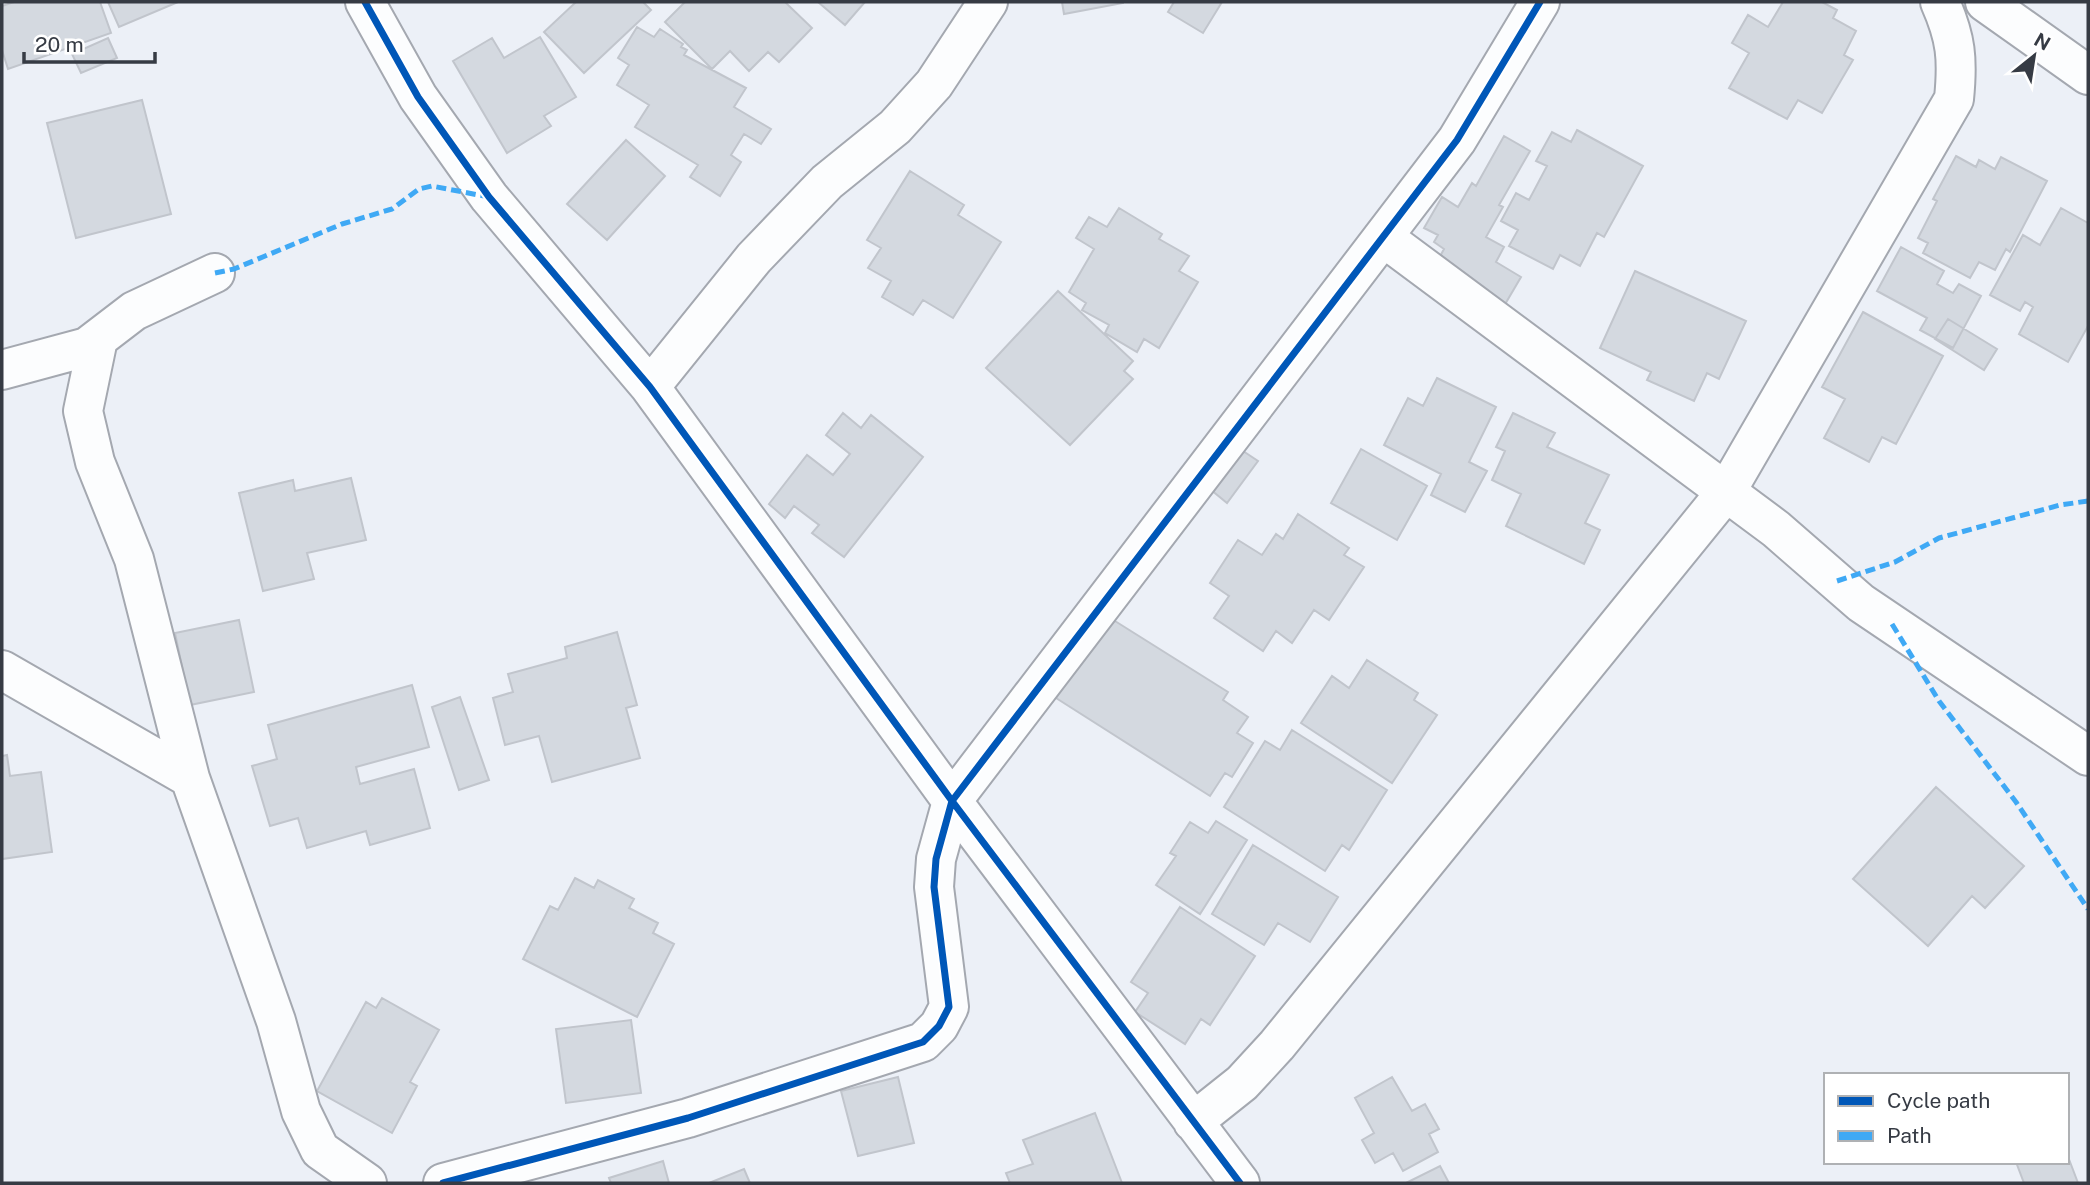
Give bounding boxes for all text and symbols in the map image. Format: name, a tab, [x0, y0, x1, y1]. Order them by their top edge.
scale bar	[24, 21, 156, 65]
north arrow	[1999, 21, 2069, 91]
text: N	[2031, 28, 2054, 55]
text: 20 m	[35, 32, 84, 57]
legend	[1824, 1073, 2069, 1164]
text: Cycle path	[1887, 1088, 1990, 1113]
text: Path	[1887, 1123, 1932, 1148]

